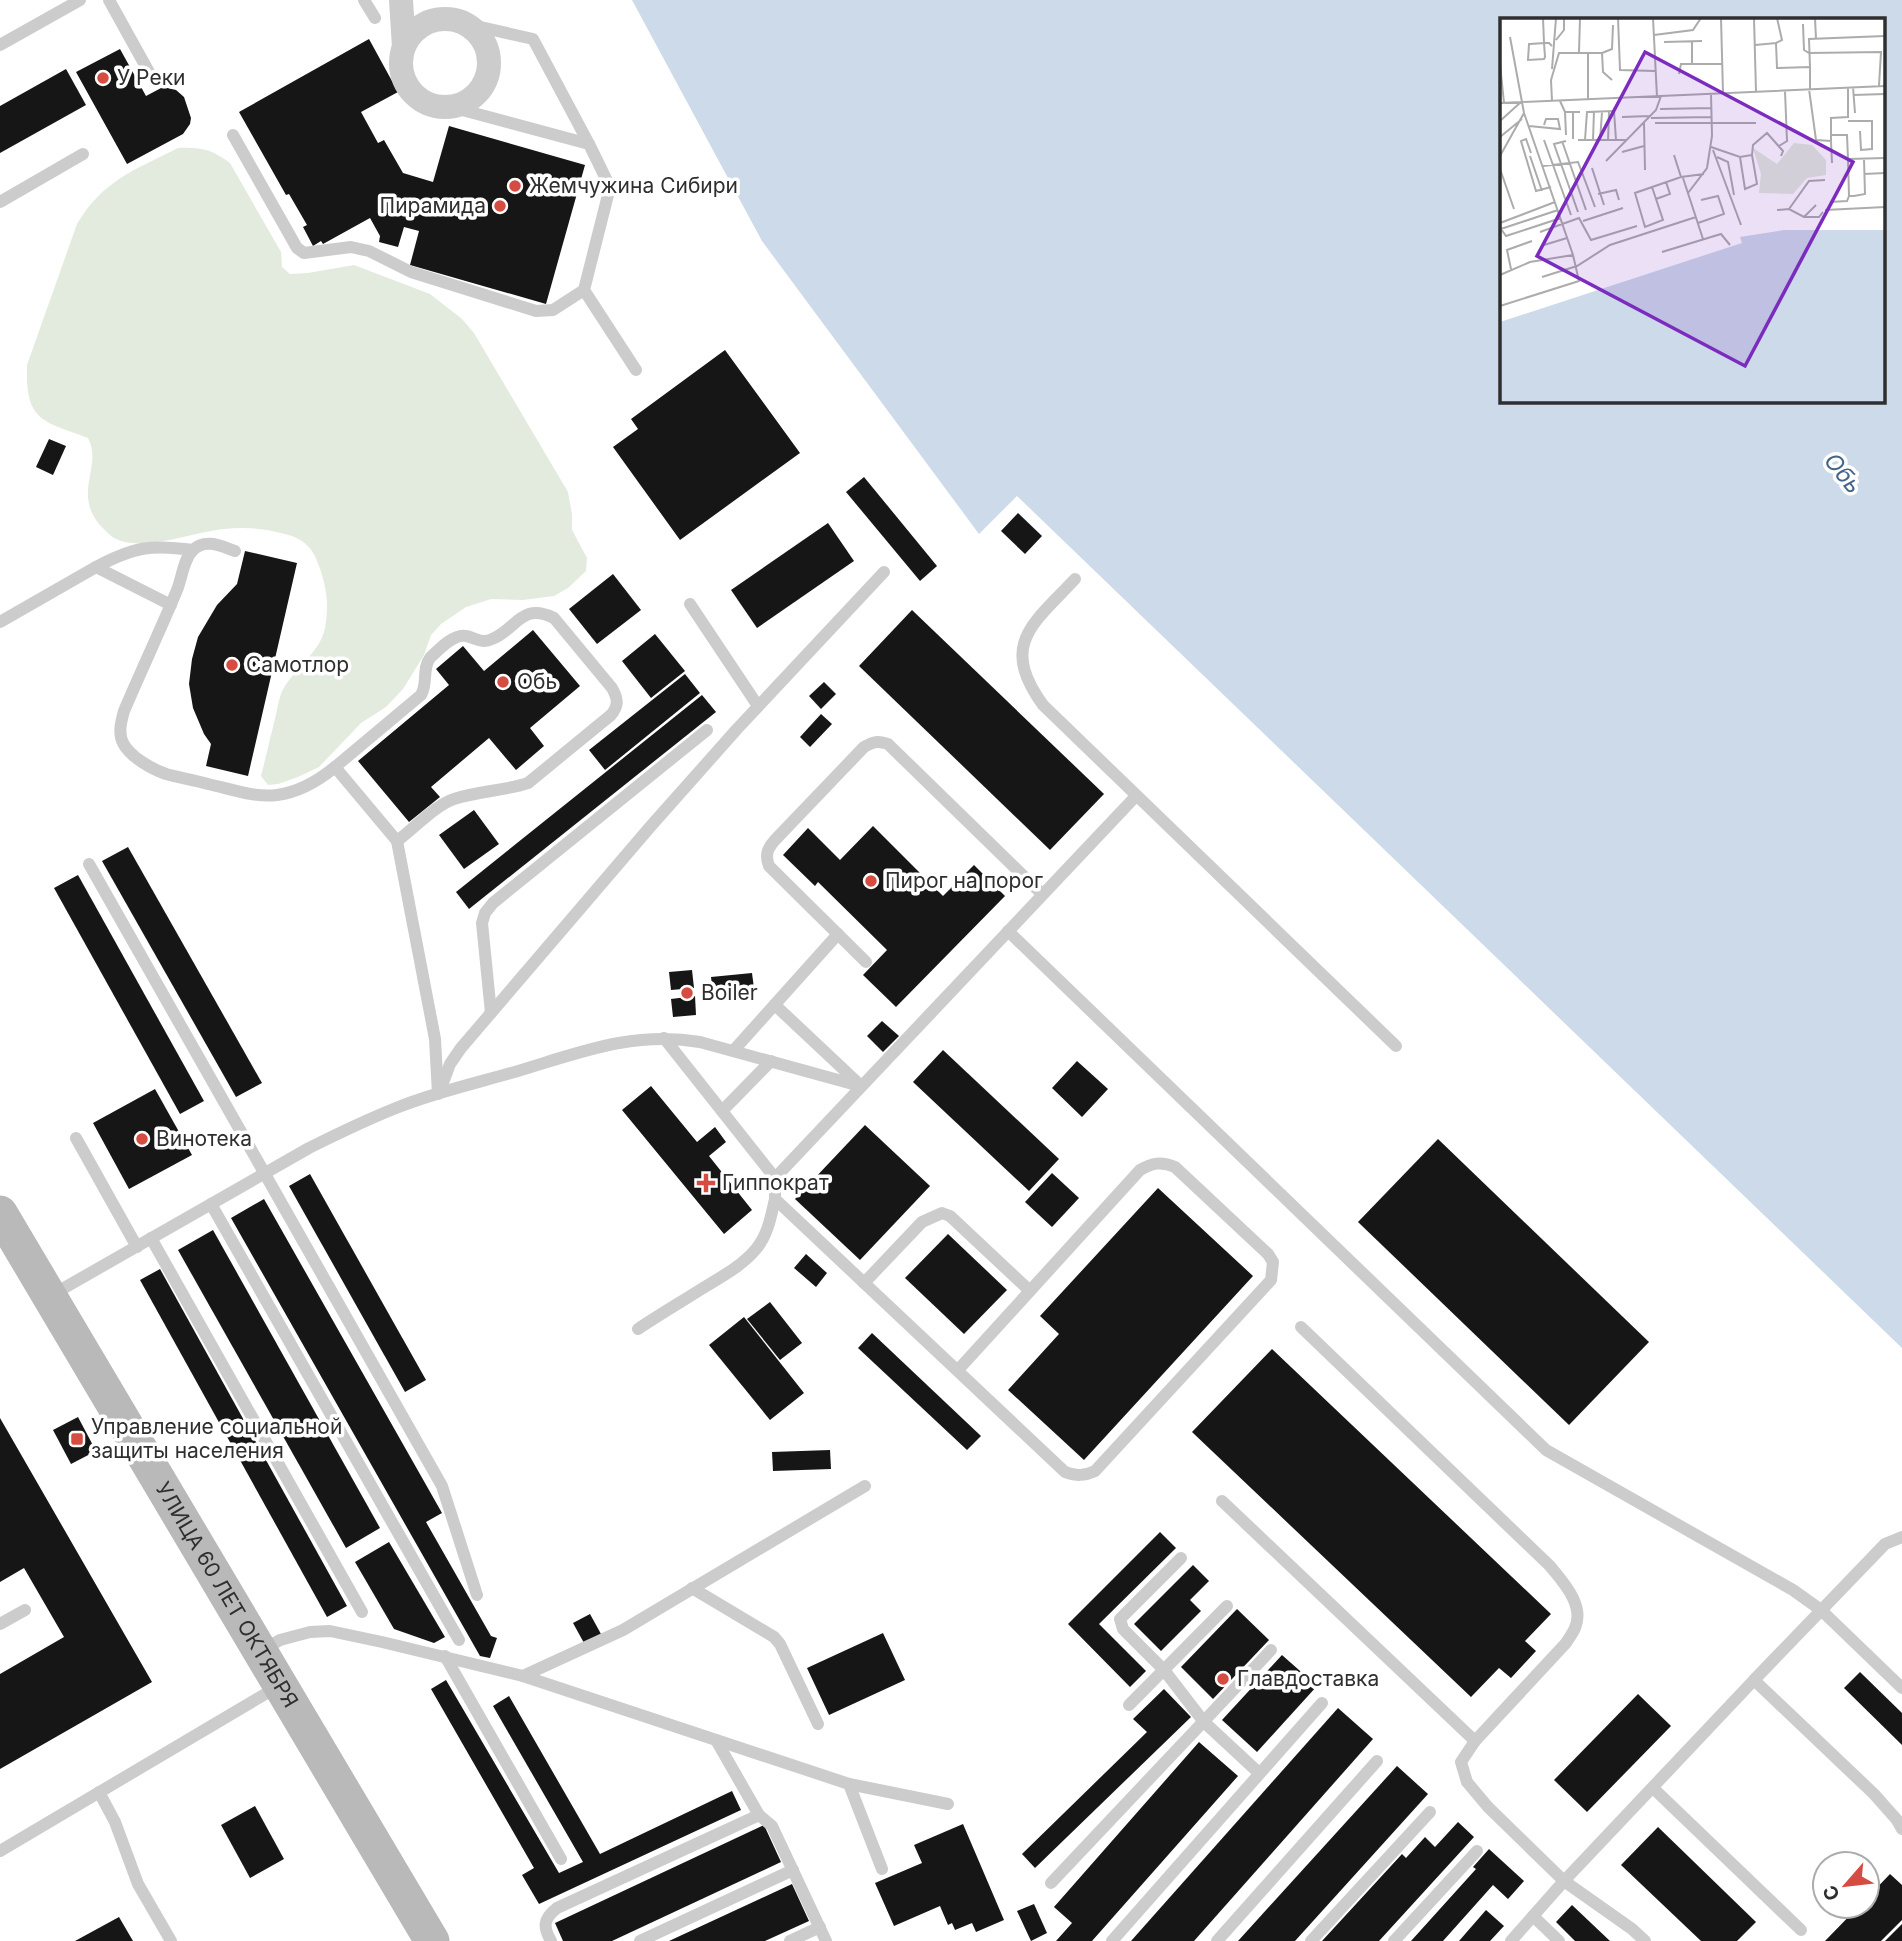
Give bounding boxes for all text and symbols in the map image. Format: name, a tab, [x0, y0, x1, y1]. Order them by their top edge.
inset map	[1500, 18, 1884, 402]
place label: У Реки	[117, 65, 185, 90]
marker: У Реки	[95, 70, 111, 86]
place label: Жемчужина Сибири	[529, 173, 738, 198]
marker: Жемчужина Сибири	[507, 178, 523, 194]
place label: Пирамида	[380, 193, 486, 218]
marker: Пирамида	[492, 198, 508, 214]
water label: Обь	[1818, 447, 1868, 499]
place label: Самотлор	[246, 652, 349, 677]
marker: Самотлор	[224, 657, 240, 673]
place label: Обь	[517, 669, 557, 694]
marker: Обь	[495, 674, 511, 690]
place label: Пирог на порог	[885, 868, 1043, 893]
marker: Пирог на порог	[863, 873, 879, 889]
place label: Boiler	[701, 980, 758, 1005]
marker: Boiler	[679, 985, 695, 1001]
place label: Винотека	[156, 1126, 252, 1151]
marker: Винотека	[134, 1131, 150, 1147]
place label: Гиппократ	[722, 1170, 829, 1195]
marker: Гиппократ	[696, 1173, 716, 1193]
place label: Управление социальной защиты населения	[91, 1414, 342, 1463]
marker: Управление социальной защиты населения	[69, 1431, 85, 1447]
street label: УЛИЦА 60 ЛЕТ ОКТЯБРЯ	[150, 1477, 304, 1712]
place label: Главдоставка	[1237, 1666, 1379, 1691]
marker: Главдоставка	[1215, 1671, 1231, 1687]
north arrow	[1811, 1850, 1881, 1920]
text: С	[1818, 1881, 1845, 1904]

